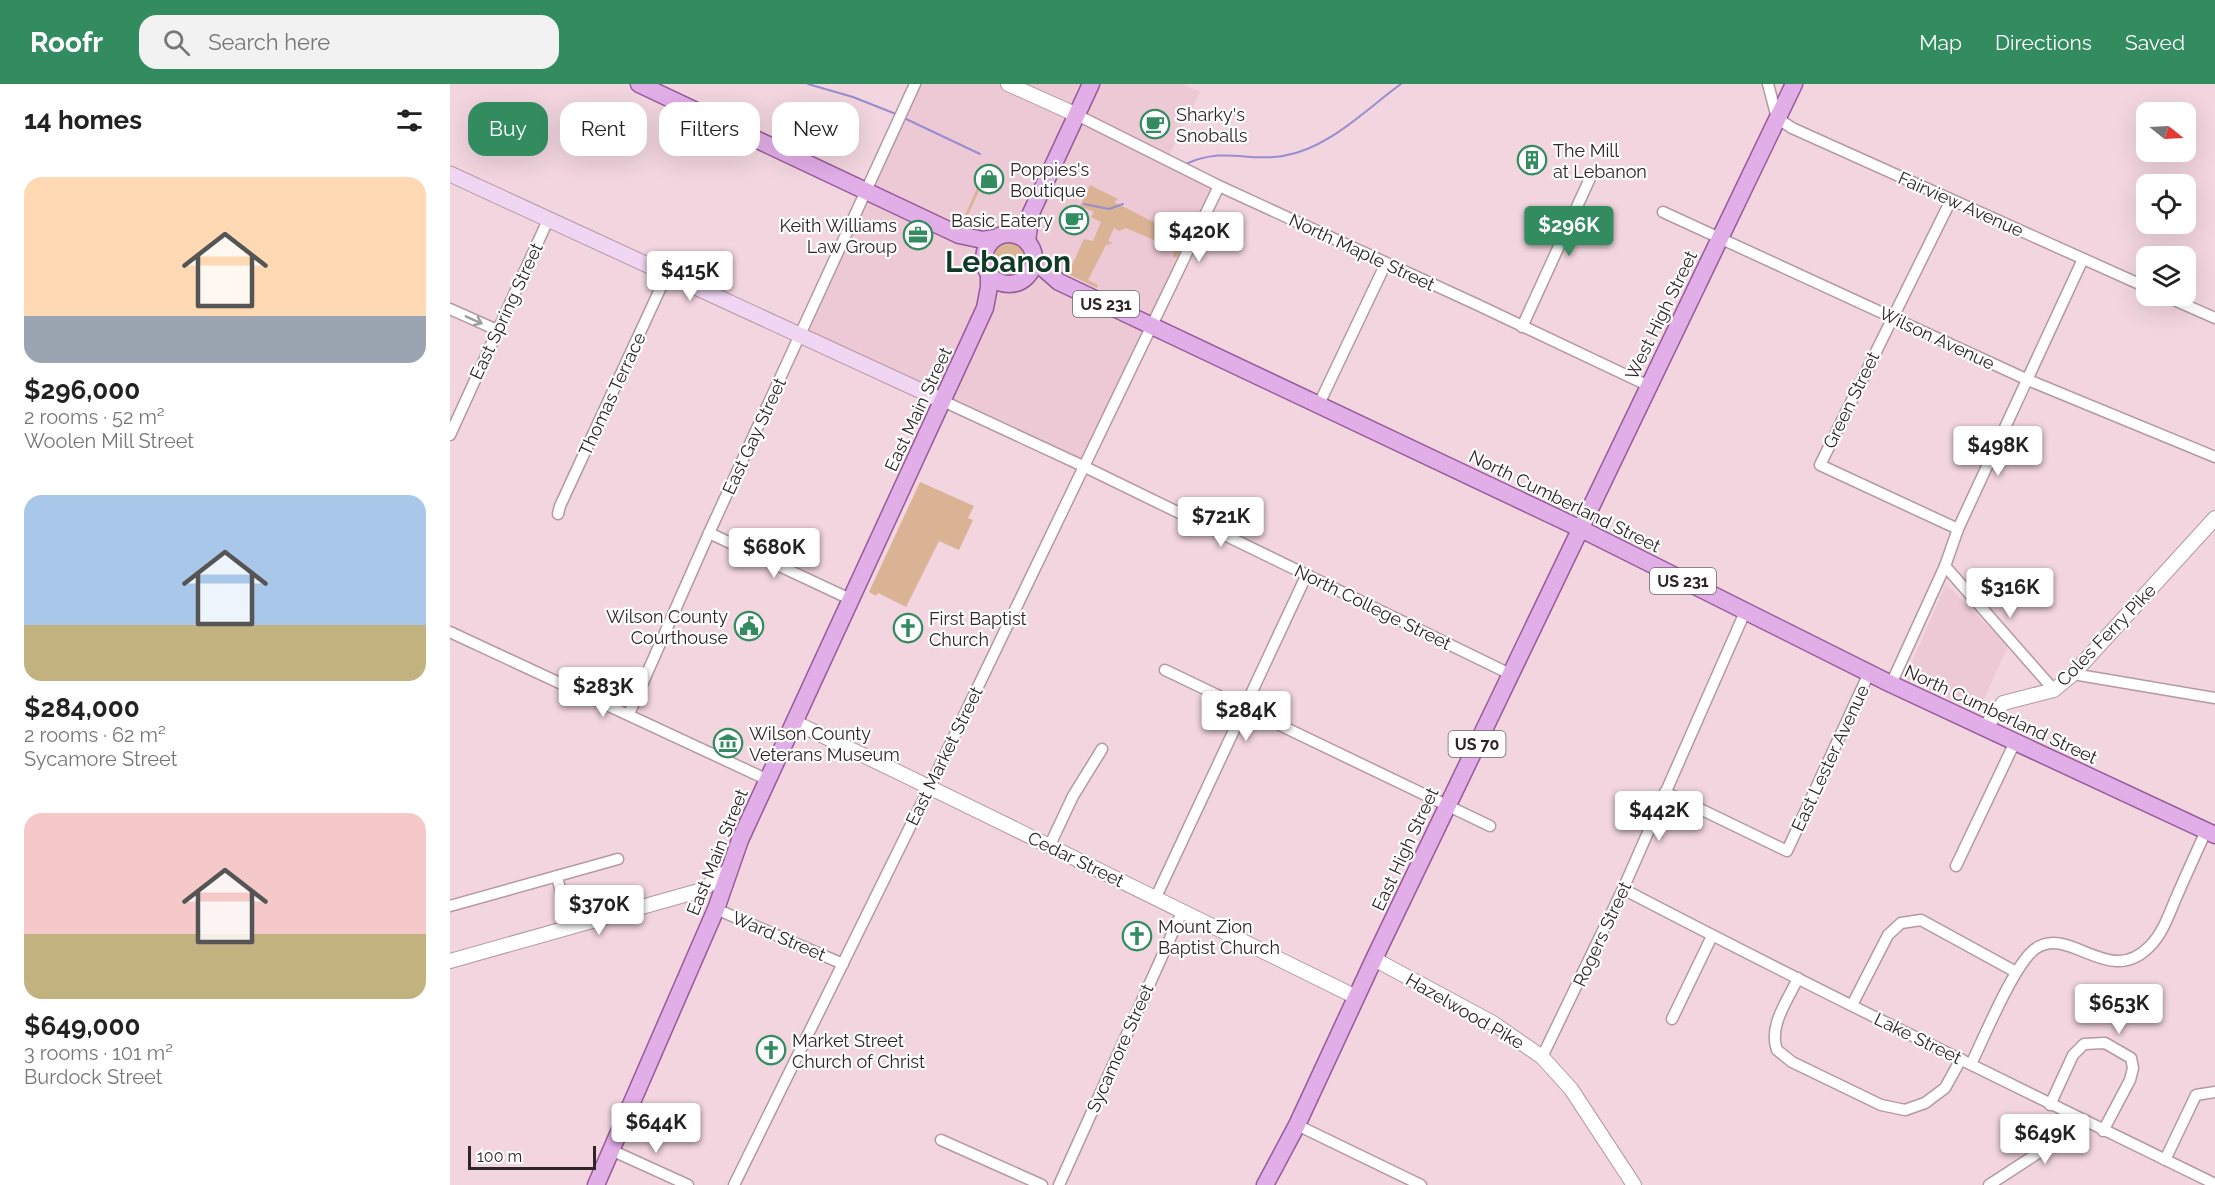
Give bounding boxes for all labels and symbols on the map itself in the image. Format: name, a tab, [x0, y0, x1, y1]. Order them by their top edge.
north arrow	[2136, 102, 2196, 162]
place label: Sharky's Snoballs	[1176, 104, 1248, 146]
cafe icon: Sharky's Snoballs	[1139, 108, 1171, 140]
place label: The Mill at Lebanon	[1553, 140, 1647, 182]
building icon: The Mill at Lebanon	[1516, 144, 1548, 176]
place label: Poppies's Boutique	[1010, 159, 1089, 201]
shop icon: Poppies's Boutique	[973, 163, 1005, 195]
street label: Fairview Avenue	[1895, 167, 2027, 241]
cafe icon: Basic Eatery	[1058, 204, 1090, 236]
pin: $296K	[1527, 206, 1611, 257]
street label: North Maple Street	[1286, 209, 1438, 295]
place label: Basic Eatery	[951, 210, 1053, 231]
pin: $420K	[1157, 212, 1241, 263]
place label: Keith Williams Law Group	[779, 215, 897, 257]
office icon: Keith Williams Law Group	[902, 219, 934, 251]
street label: East Spring Street	[465, 239, 547, 383]
district label: Lebanon	[945, 244, 1071, 279]
street label: West High Street	[1621, 247, 1701, 383]
pin: $415K	[648, 251, 732, 302]
road number: US 231	[1073, 291, 1139, 317]
street label: Wilson Avenue	[1876, 302, 1998, 374]
one-way arrow	[464, 315, 482, 326]
street label: Thomas Terrace	[574, 329, 650, 459]
street label: East Main Street	[880, 344, 956, 474]
street label: Green Street	[1819, 348, 1883, 452]
street label: East Gay Street	[718, 374, 790, 498]
pin: $498K	[1956, 426, 2040, 477]
street label: North Cumberland Street	[1466, 445, 1664, 557]
pin: $721K	[1179, 497, 1263, 548]
pin: $680K	[732, 528, 816, 579]
street label: North College Street	[1291, 560, 1455, 654]
road number: US 231	[1650, 568, 1716, 594]
pin: $316K	[1968, 568, 2052, 619]
street label: Coles Ferry Pike	[2052, 579, 2160, 690]
place label: Wilson County Courthouse	[606, 606, 728, 648]
place label: First Baptist Church	[929, 608, 1027, 650]
public building icon: Wilson County Courthouse	[733, 610, 765, 642]
church icon: First Baptist Church	[892, 612, 924, 644]
street label: North Cumberland Street	[1901, 660, 2101, 768]
pin: $283K	[561, 667, 645, 718]
street label: East Lester Avenue	[1787, 681, 1873, 835]
street label: East Market Street	[901, 683, 987, 829]
pin: $284K	[1204, 691, 1288, 742]
place label: Wilson County Veterans Museum	[749, 723, 900, 765]
museum icon: Wilson County Veterans Museum	[712, 727, 744, 759]
road number: US 70	[1448, 731, 1506, 757]
street label: East High Street	[1367, 784, 1443, 914]
street label: East Main Street	[682, 786, 752, 918]
pin: $442K	[1617, 791, 1701, 842]
street label: Cedar Street	[1025, 827, 1127, 891]
street label: Rogers Street	[1569, 878, 1635, 990]
pin: $370K	[557, 885, 641, 936]
street label: Ward Street	[729, 907, 829, 965]
place label: Mount Zion Baptist Church	[1158, 916, 1280, 958]
church icon: Mount Zion Baptist Church	[1121, 920, 1153, 952]
street label: Hazelwood Pike	[1402, 969, 1528, 1054]
street label: Sycamore Street	[1082, 981, 1158, 1115]
pin: $653K	[2077, 984, 2161, 1035]
street label: Lake Street	[1871, 1008, 1965, 1068]
place label: Market Street Church of Christ	[792, 1030, 925, 1072]
church icon: Market Street Church of Christ	[755, 1034, 787, 1066]
pin: $644K	[614, 1103, 698, 1154]
pin: $649K	[2003, 1114, 2087, 1165]
scale bar	[468, 1143, 596, 1170]

